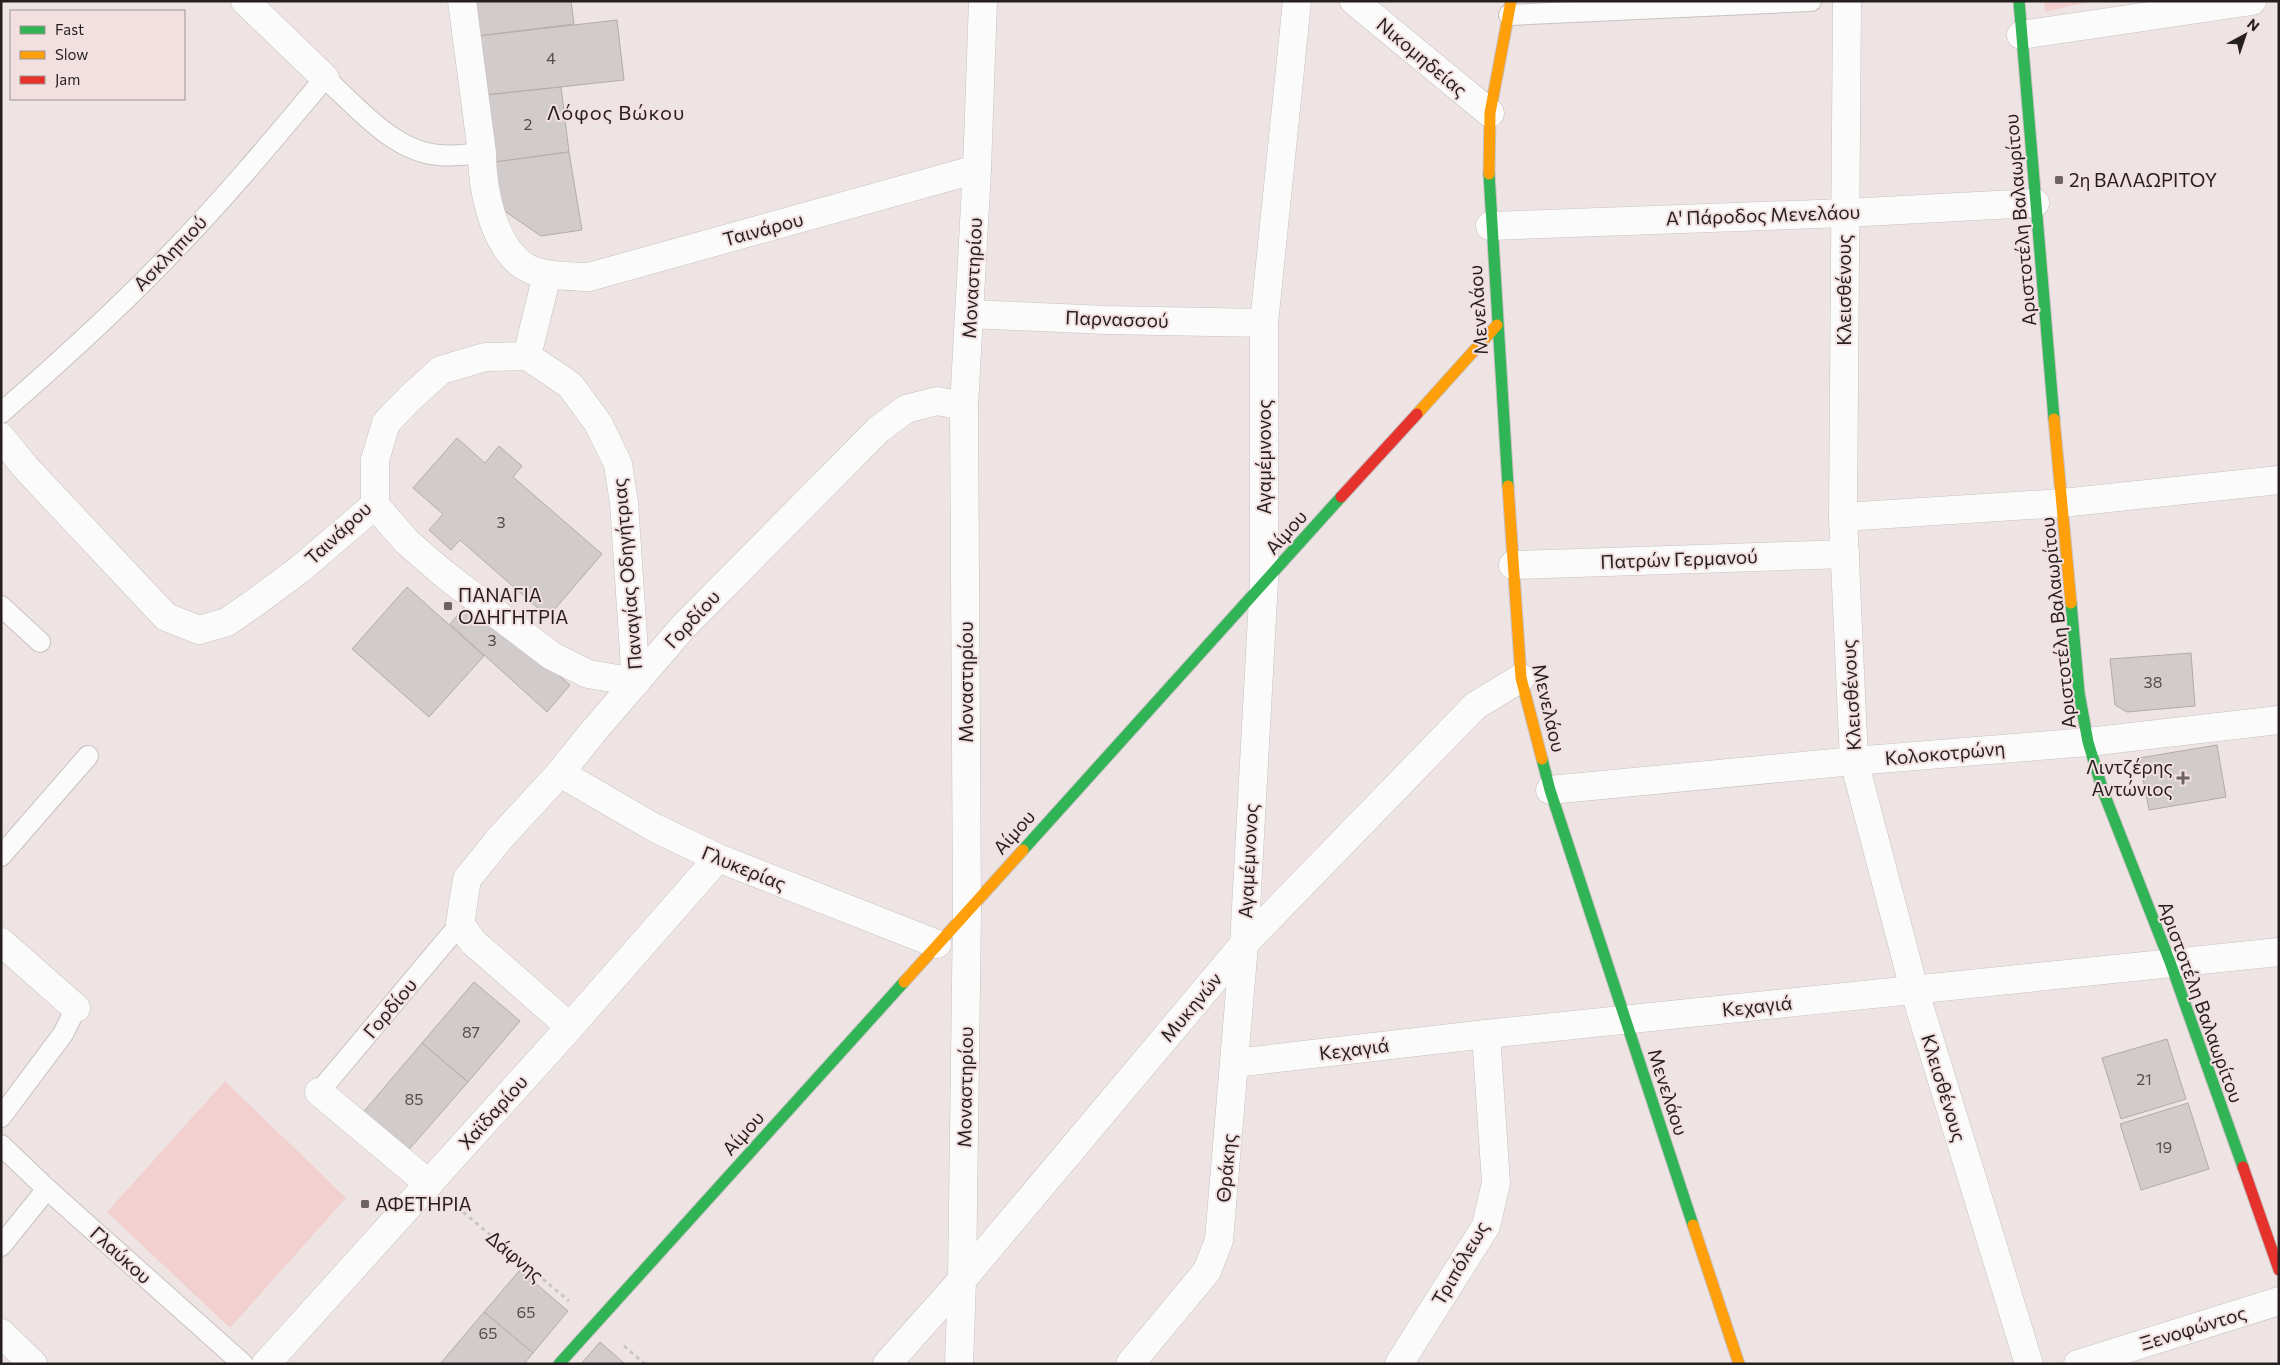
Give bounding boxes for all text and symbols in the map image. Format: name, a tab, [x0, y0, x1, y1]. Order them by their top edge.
legend	[10, 10, 185, 100]
north arrow	[2220, 10, 2270, 60]
street label: Νικομηδείας	[1372, 12, 1472, 101]
text: N	[2244, 15, 2263, 35]
text: Fast	[55, 20, 84, 38]
text: Slow	[55, 45, 88, 63]
house number: 4	[546, 48, 556, 67]
text: Jam	[55, 70, 80, 88]
district label: Λόφος Βώκου	[547, 100, 685, 124]
street label: Αριστοτέλη Βαλαωρίτου	[1999, 113, 2040, 327]
house number: 2	[524, 114, 533, 133]
place label: 2η ΒΑΛΑΩΡΙΤΟΥ	[2069, 168, 2217, 191]
marker: 2η ΒΑΛΑΩΡΙΤΟΥ	[2053, 174, 2065, 186]
street label: Α' Πάροδος Μενελάου	[1665, 200, 1861, 229]
street label: Ταινάρου	[720, 207, 805, 250]
street label: Ασκληπιού	[128, 210, 211, 295]
street label: Μοναστηρίου	[957, 217, 986, 339]
street label: Κλεισθένους	[1832, 234, 1855, 346]
street label: Μενελάου	[1463, 264, 1492, 356]
street label: Παρνασσού	[1065, 305, 1169, 332]
street label: Αγαμέμνονος	[1252, 399, 1275, 515]
street label: Παναγίας Οδηγήτριας	[607, 477, 646, 671]
street label: Ταινάρου	[300, 496, 376, 569]
street label: Αίμου	[1260, 505, 1311, 559]
house number: 3	[496, 512, 506, 531]
street label: Αριστοτέλη Βαλαωρίτου	[2035, 516, 2080, 730]
street label: Πατρών Γερμανού	[1600, 544, 1758, 573]
place label: ΠΑΝΑΓΙΑ ΟΔΗΓΗΤΡΙΑ	[458, 583, 568, 628]
street label: Γορδίου	[659, 585, 724, 652]
marker: ΠΑΝΑΓΙΑ ΟΔΗΓΗΤΡΙΑ	[442, 600, 454, 612]
street label: Μοναστηρίου	[954, 621, 977, 743]
house number: 3	[487, 630, 497, 649]
street label: Κλεισθένους	[1836, 639, 1865, 751]
street label: Μενελάου	[1528, 661, 1571, 754]
house number: 38	[2144, 672, 2162, 691]
street label: Κολοκοτρώνη	[1884, 736, 2006, 769]
place label: Λιντζέρης Αντώνιος	[2086, 755, 2173, 800]
marker: Λιντζέρης Αντώνιος	[2177, 772, 2189, 784]
street label: Αγαμέμνονος	[1233, 803, 1262, 919]
street label: Αίμου	[988, 805, 1039, 859]
street label: Γλυκερίας	[699, 840, 790, 895]
street label: Αριστοτέλη Βαλαωρίτου	[2154, 898, 2249, 1106]
street label: Μυκηνών	[1155, 967, 1226, 1046]
street label: Γορδίου	[358, 973, 421, 1042]
street label: Κεχαγιά	[1721, 990, 1793, 1021]
house number: 87	[462, 1022, 480, 1041]
street label: Μοναστηρίου	[952, 1026, 977, 1148]
street label: Κλεισθένους	[1917, 1031, 1972, 1144]
street label: Κεχαγιά	[1318, 1033, 1390, 1064]
street label: Μενελάου	[1644, 1046, 1693, 1138]
house number: 21	[2136, 1069, 2152, 1088]
street label: Χαϊδαρίου	[453, 1070, 532, 1153]
house number: 85	[405, 1089, 423, 1108]
street label: Αίμου	[717, 1106, 768, 1160]
street label: Θράκης	[1211, 1133, 1240, 1203]
house number: 19	[2156, 1137, 2172, 1156]
place label: ΑΦΕΤΗΡΙΑ	[375, 1192, 472, 1215]
marker: ΑΦΕΤΗΡΙΑ	[359, 1198, 371, 1210]
street label: Τριπόλεως	[1426, 1217, 1493, 1309]
street label: Γλαύκου	[86, 1221, 157, 1288]
street label: Δάφνης	[482, 1225, 549, 1286]
street label: Ξενοφώντος	[2137, 1300, 2249, 1355]
house number: 65	[517, 1302, 535, 1321]
house number: 65	[479, 1323, 497, 1342]

